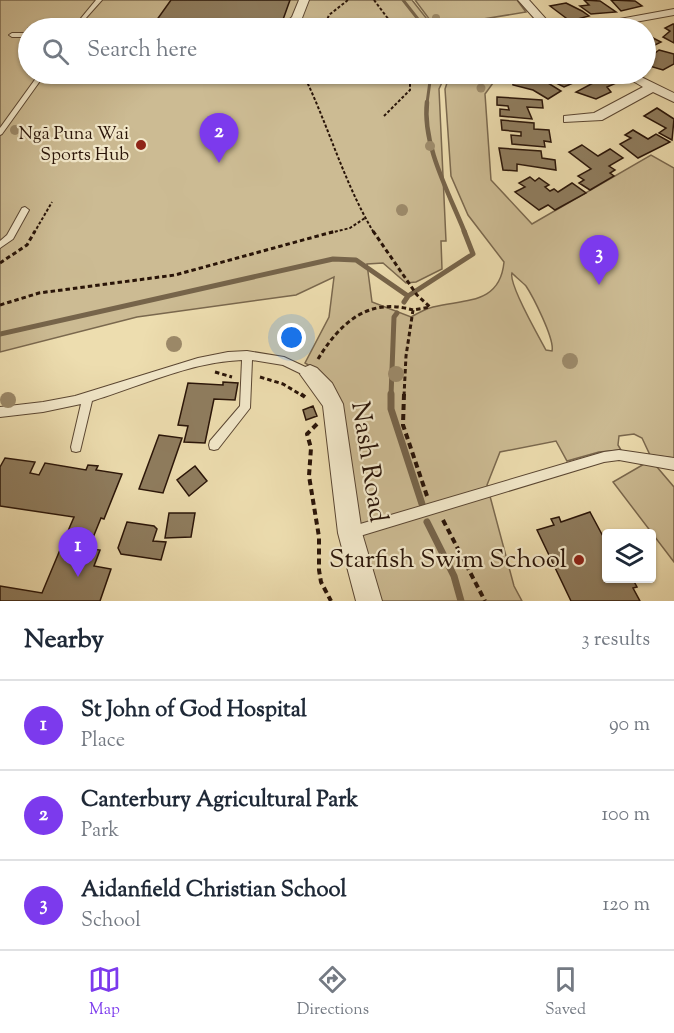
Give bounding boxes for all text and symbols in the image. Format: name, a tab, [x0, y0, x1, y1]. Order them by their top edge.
search box	[18, 18, 656, 84]
icon: search	[39, 35, 72, 68]
text: Search here	[87, 35, 197, 67]
pin: 2	[200, 114, 238, 163]
place label: Ngā Puna Wai Sports Hub	[19, 122, 129, 169]
marker: Ngā Puna Wai Sports Hub	[134, 138, 148, 152]
pin: 3	[580, 236, 618, 285]
your location	[277, 323, 306, 352]
street label: Nash Road	[340, 399, 396, 525]
pin: 1	[58, 528, 98, 577]
map controls	[602, 529, 656, 583]
button: layers	[602, 529, 656, 583]
place label: Starfish Swim School	[329, 542, 567, 579]
marker: Starfish Swim School	[572, 553, 586, 567]
text: Nearby	[24, 622, 104, 659]
text: 3 results	[581, 626, 650, 655]
text: St John of God Hospital	[81, 695, 307, 727]
text: 1	[40, 711, 47, 740]
text: 90 m	[609, 711, 650, 740]
text: Place	[81, 727, 125, 756]
text: Canterbury Agricultural Park	[81, 785, 358, 817]
text: 2	[39, 801, 48, 830]
text: 100 m	[601, 801, 650, 830]
text: Park	[81, 817, 119, 846]
text: Aidanfield Christian School	[81, 875, 347, 907]
text: 3	[39, 891, 48, 920]
text: 120 m	[602, 891, 650, 920]
text: School	[81, 907, 141, 936]
tab: Map	[88, 963, 121, 1022]
tab: Directions	[297, 963, 369, 1022]
tab: Saved	[545, 963, 586, 1022]

